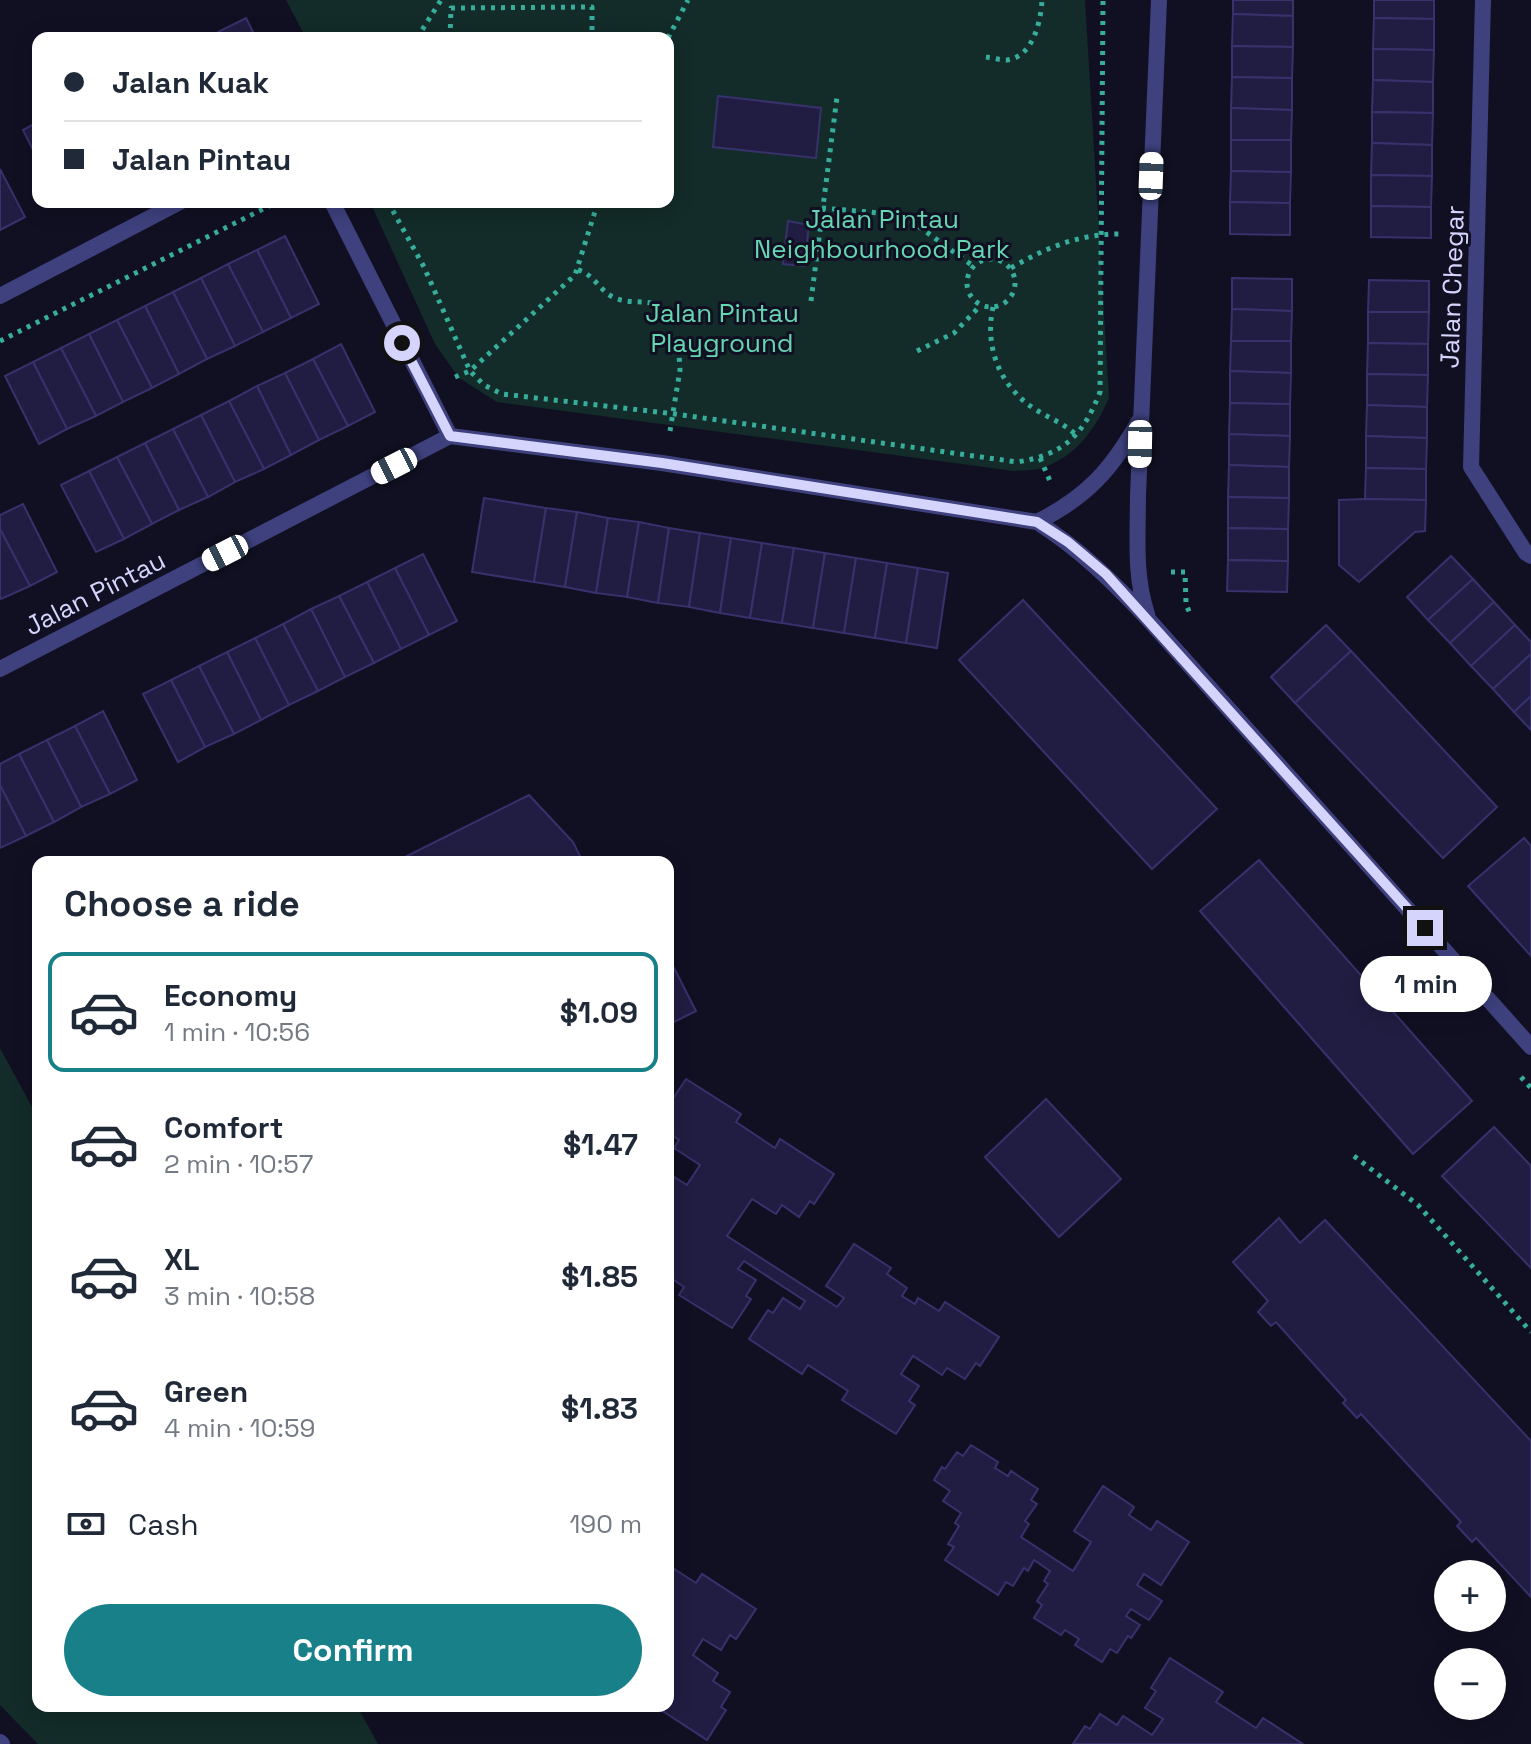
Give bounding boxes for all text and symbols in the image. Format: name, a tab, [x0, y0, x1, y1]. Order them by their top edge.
text: Jalan Kuak	[112, 63, 269, 102]
text: Jalan Pintau	[112, 140, 291, 179]
car	[1138, 152, 1164, 200]
park label: Jalan Pintau Neighbourhood Park	[754, 202, 1010, 266]
street label: Jalan Chegar	[1432, 205, 1472, 369]
park label: Jalan Pintau Playground	[645, 296, 799, 360]
route start	[384, 325, 420, 361]
car	[1128, 420, 1152, 468]
car	[367, 444, 421, 488]
car	[198, 531, 252, 575]
street label: Jalan Pintau	[19, 543, 171, 643]
text: Choose a ride	[64, 881, 300, 927]
route end	[1407, 910, 1443, 946]
callout: 1 min	[1359, 956, 1491, 1012]
text: 1 min	[1394, 967, 1458, 1001]
icon: car	[68, 976, 140, 1048]
text: Economy	[164, 976, 297, 1015]
text: $1.09	[560, 993, 638, 1032]
text: 1 min · 10:56	[164, 1015, 310, 1049]
icon: car	[68, 1108, 140, 1180]
text: Comfort	[164, 1108, 283, 1147]
text: $1.47	[563, 1125, 638, 1164]
text: 2 min · 10:57	[164, 1147, 313, 1181]
icon: car	[68, 1240, 140, 1312]
text: XL	[164, 1240, 200, 1279]
text: $1.85	[561, 1257, 638, 1296]
text: 3 min · 10:58	[164, 1279, 315, 1313]
icon: car	[68, 1372, 140, 1444]
text: Green	[164, 1372, 248, 1411]
text: $1.83	[561, 1389, 638, 1428]
text: 4 min · 10:59	[164, 1411, 315, 1445]
icon: cash	[64, 1502, 108, 1546]
text: Cash	[128, 1505, 199, 1544]
text: 190 m	[570, 1507, 642, 1541]
map controls	[1434, 1560, 1506, 1720]
button: +	[1434, 1560, 1506, 1632]
button: Confirm	[64, 1604, 642, 1696]
button: −	[1434, 1648, 1506, 1720]

